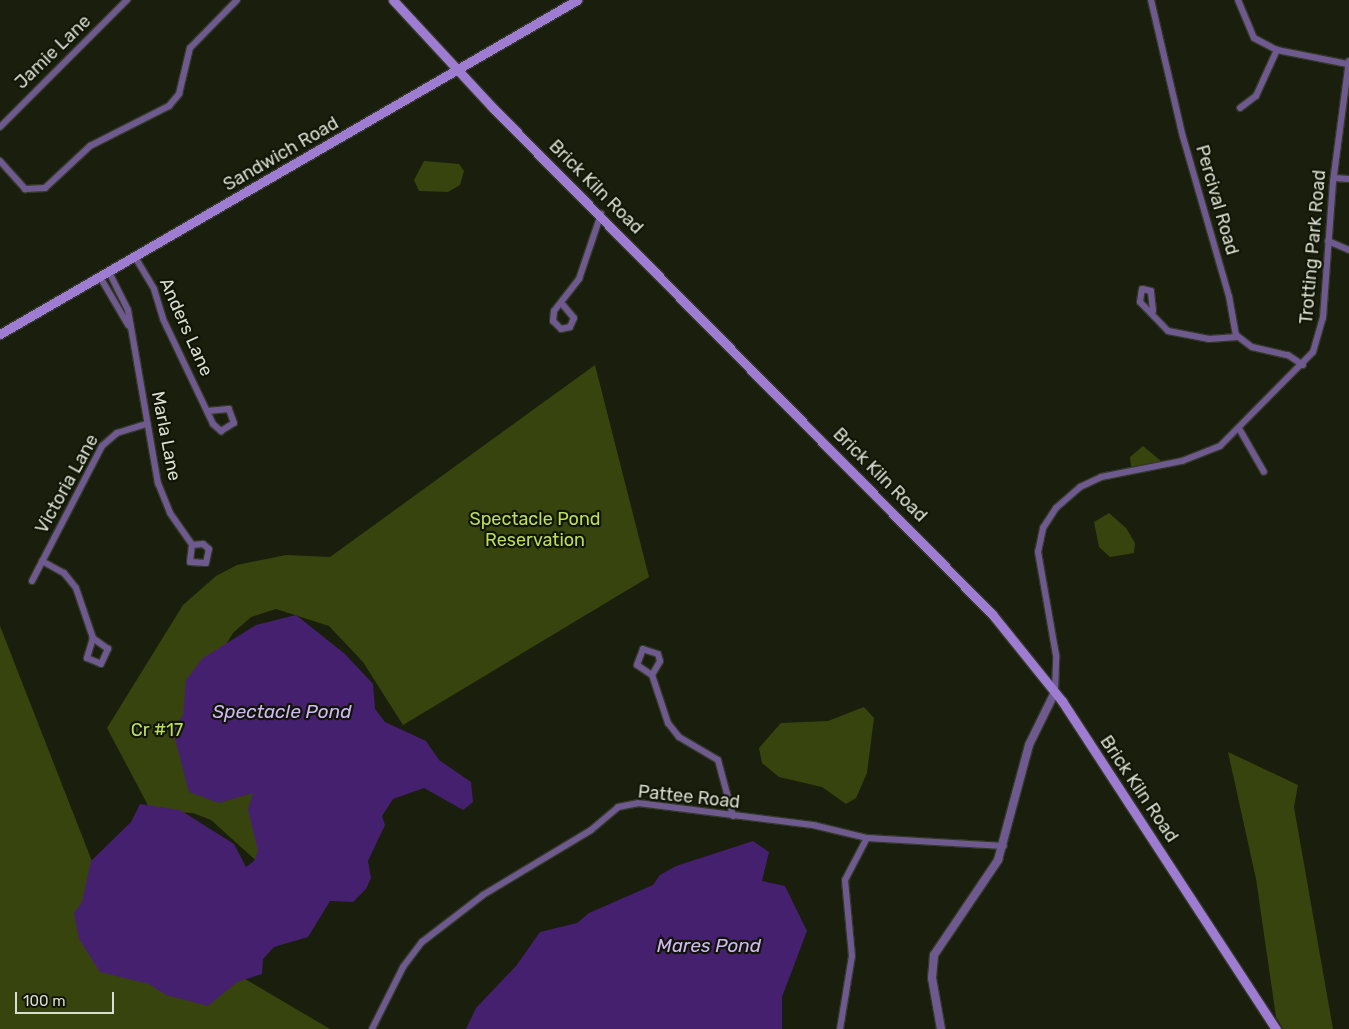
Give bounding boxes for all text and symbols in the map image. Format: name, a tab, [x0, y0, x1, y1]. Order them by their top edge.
street label: Jamie Lane	[11, 10, 95, 94]
street label: Sandwich Road	[220, 112, 342, 196]
street label: Brick Kiln Road	[544, 135, 648, 239]
street label: Percival Road	[1191, 142, 1243, 258]
street label: Trotting Park Road	[1295, 169, 1331, 325]
street label: Anders Lane	[155, 275, 217, 379]
street label: Marla Lane	[147, 389, 185, 483]
street label: Brick Kiln Road	[828, 423, 932, 527]
street label: Victoria Lane	[31, 431, 103, 537]
park label: Spectacle Pond Reservation	[469, 509, 601, 552]
water label: Spectacle Pond	[213, 701, 351, 723]
park label: Cr #17	[131, 719, 183, 741]
street label: Brick Kiln Road	[1095, 731, 1183, 847]
street label: Pattee Road	[637, 781, 741, 813]
water label: Mares Pond	[657, 935, 761, 957]
scale bar	[18, 982, 116, 1014]
text: 100 m	[23, 992, 65, 1010]

